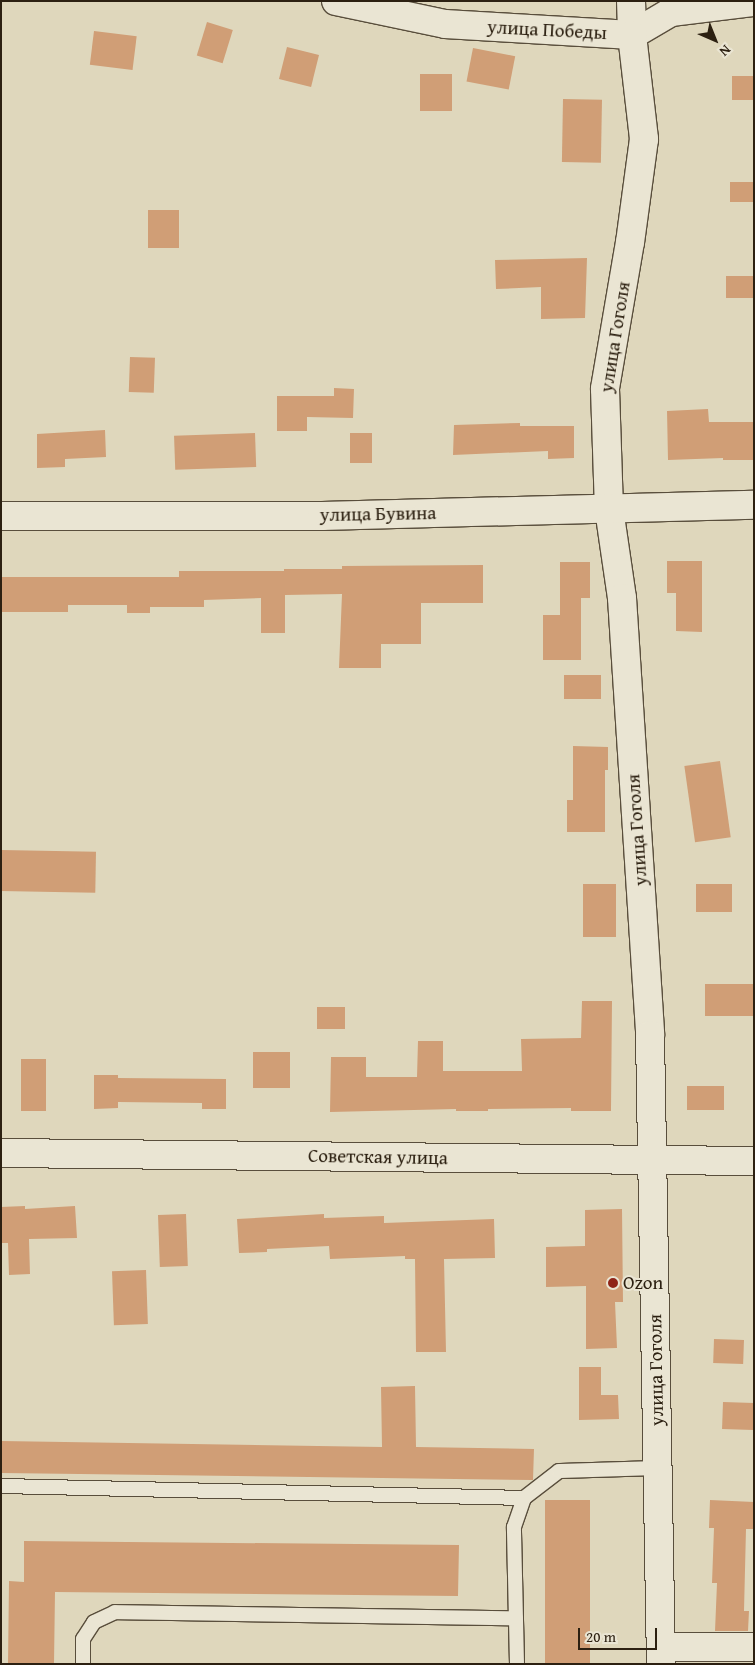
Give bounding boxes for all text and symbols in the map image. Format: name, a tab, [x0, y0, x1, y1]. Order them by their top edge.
street label: улица Победы	[487, 15, 607, 45]
north arrow	[690, 15, 740, 65]
text: N	[715, 40, 736, 61]
street label: улица Гоголя	[595, 280, 635, 394]
street label: улица Бувина	[320, 502, 436, 526]
street label: улица Гоголя	[622, 773, 652, 887]
street label: Советская улица	[308, 1144, 448, 1170]
place label: Ozon	[623, 1272, 663, 1294]
marker: Ozon	[607, 1277, 619, 1289]
street label: улица Гоголя	[644, 1314, 668, 1426]
scale bar	[580, 1618, 659, 1650]
text: 20 m	[586, 1626, 616, 1647]

